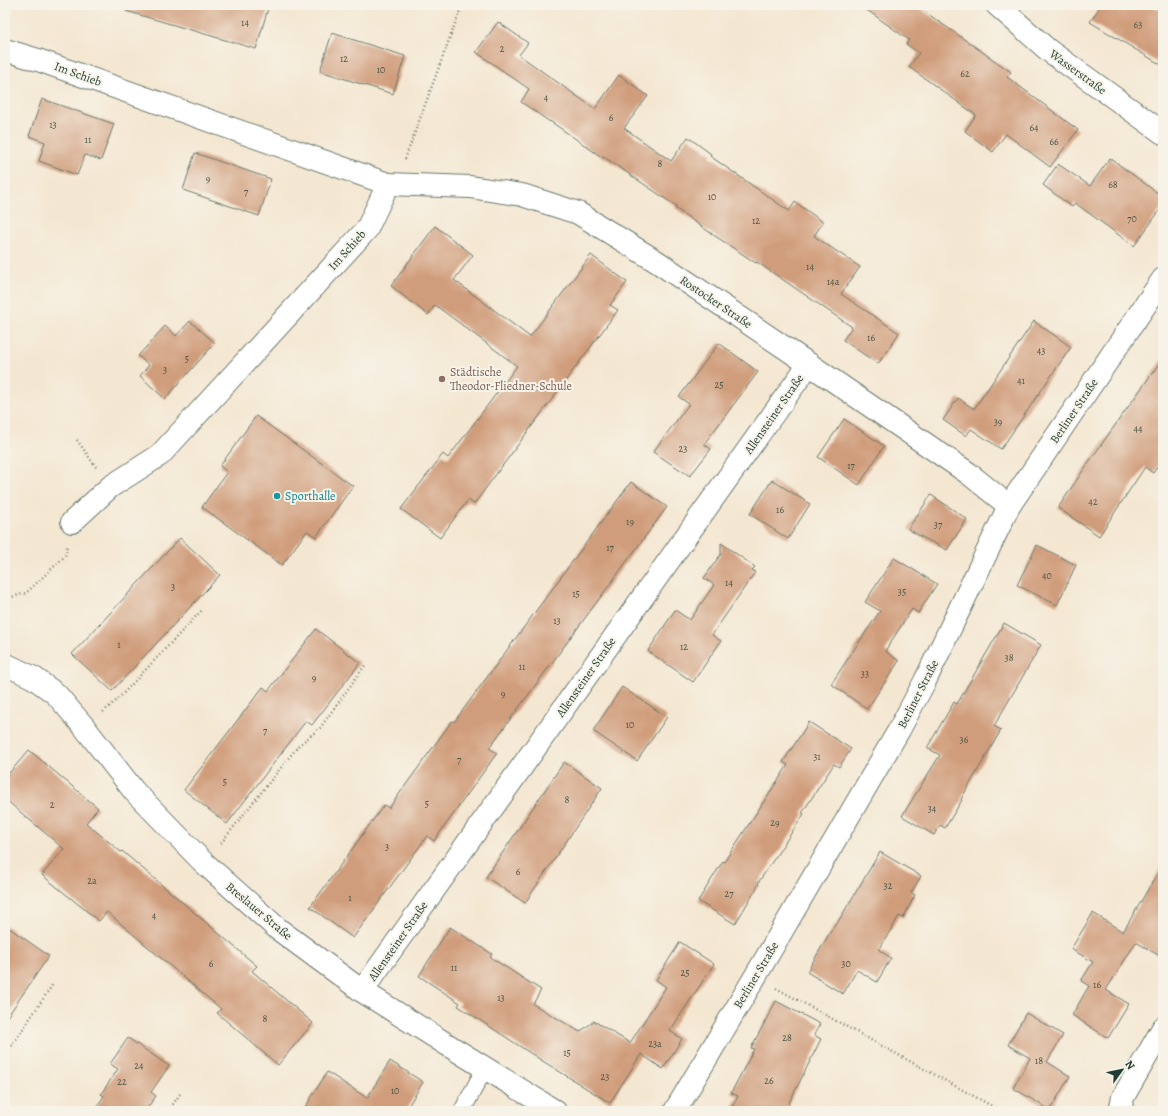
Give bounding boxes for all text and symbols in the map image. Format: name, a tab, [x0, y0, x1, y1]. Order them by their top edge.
house number: 14	[241, 16, 249, 29]
house number: 63	[1134, 18, 1142, 31]
house number: 2	[500, 42, 505, 55]
street label: Wasserstraße	[1045, 45, 1110, 98]
house number: 12	[340, 52, 348, 65]
street label: Im Schieb	[52, 58, 104, 90]
house number: 10	[377, 63, 385, 76]
house number: 62	[960, 67, 970, 80]
house number: 4	[544, 91, 549, 104]
house number: 6	[609, 111, 614, 124]
house number: 13	[49, 118, 57, 131]
house number: 64	[1029, 121, 1039, 134]
house number: 11	[85, 133, 92, 146]
house number: 66	[1049, 135, 1059, 148]
house number: 8	[658, 157, 663, 170]
house number: 9	[206, 172, 211, 185]
house number: 68	[1108, 178, 1118, 191]
house number: 7	[244, 185, 249, 198]
house number: 10	[708, 190, 716, 203]
house number: 70	[1127, 212, 1137, 225]
house number: 12	[752, 214, 760, 227]
street label: Im Schieb	[325, 226, 369, 274]
house number: 14	[806, 260, 814, 273]
street label: Rostocker Straße	[677, 272, 755, 332]
house number: 14a	[827, 275, 840, 288]
house number: 16	[867, 331, 875, 344]
house number: 43	[1037, 344, 1045, 357]
house number: 5	[185, 352, 189, 365]
house number: 3	[163, 363, 167, 376]
place label: Städtische Theodor-Fliedner-Schule	[450, 364, 572, 394]
street label: Allensteiner Straße	[740, 371, 807, 458]
marker: Städtische Theodor-Fliedner-Schule	[437, 374, 447, 384]
house number: 41	[1017, 374, 1026, 387]
street label: Berliner Straße	[1046, 375, 1102, 447]
house number: 25	[714, 378, 724, 391]
house number: 39	[994, 415, 1003, 428]
house number: 44	[1133, 422, 1143, 435]
house number: 23	[679, 442, 687, 455]
house number: 17	[847, 459, 856, 472]
place label: Sporthalle	[285, 488, 335, 504]
marker: Sporthalle	[272, 491, 282, 501]
house number: 42	[1088, 495, 1098, 508]
house number: 16	[776, 503, 784, 516]
house number: 19	[626, 515, 634, 528]
house number: 37	[934, 518, 943, 531]
house number: 17	[606, 541, 615, 554]
house number: 40	[1042, 569, 1052, 582]
house number: 14	[725, 576, 733, 589]
house number: 3	[171, 580, 175, 593]
house number: 35	[898, 585, 906, 598]
house number: 15	[572, 587, 580, 600]
house number: 13	[553, 614, 561, 627]
street label: Allensteiner Straße	[552, 634, 619, 721]
house number: 1	[117, 638, 121, 651]
house number: 12	[680, 640, 688, 653]
house number: 38	[1004, 651, 1014, 664]
street label: Berliner Straße	[894, 657, 942, 731]
house number: 11	[519, 660, 526, 673]
house number: 33	[861, 667, 869, 680]
house number: 9	[312, 671, 317, 684]
house number: 9	[501, 687, 506, 700]
house number: 10	[626, 718, 634, 731]
house number: 7	[263, 724, 268, 737]
house number: 36	[960, 733, 969, 746]
house number: 31	[813, 750, 821, 763]
house number: 7	[457, 753, 462, 766]
house number: 5	[223, 775, 227, 788]
house number: 8	[565, 793, 570, 806]
house number: 5	[425, 797, 429, 810]
house number: 2	[50, 798, 55, 811]
house number: 34	[928, 802, 937, 815]
house number: 29	[770, 816, 780, 829]
house number: 3	[385, 840, 389, 853]
house number: 6	[516, 865, 521, 878]
house number: 2a	[87, 874, 97, 887]
street label: Breslauer Straße	[222, 879, 296, 943]
house number: 32	[884, 879, 893, 892]
house number: 27	[725, 887, 734, 900]
house number: 1	[348, 891, 352, 904]
street label: Allensteiner Straße	[364, 898, 431, 985]
house number: 4	[152, 909, 157, 922]
street label: Berliner Straße	[730, 939, 782, 1011]
house number: 6	[209, 957, 214, 970]
house number: 30	[841, 957, 851, 970]
house number: 11	[451, 961, 458, 974]
house number: 25	[680, 966, 690, 979]
house number: 16	[1093, 978, 1101, 991]
house number: 13	[497, 991, 505, 1004]
house number: 8	[263, 1012, 268, 1025]
house number: 28	[782, 1031, 792, 1044]
house number: 23a	[648, 1037, 662, 1050]
house number: 15	[563, 1046, 571, 1059]
north arrow	[1102, 1050, 1142, 1090]
house number: 18	[1035, 1054, 1043, 1067]
text: N	[1121, 1057, 1138, 1072]
house number: 24	[134, 1059, 144, 1072]
house number: 23	[601, 1070, 609, 1083]
house number: 26	[764, 1074, 774, 1087]
house number: 22	[117, 1075, 127, 1088]
house number: 10	[391, 1084, 399, 1097]

